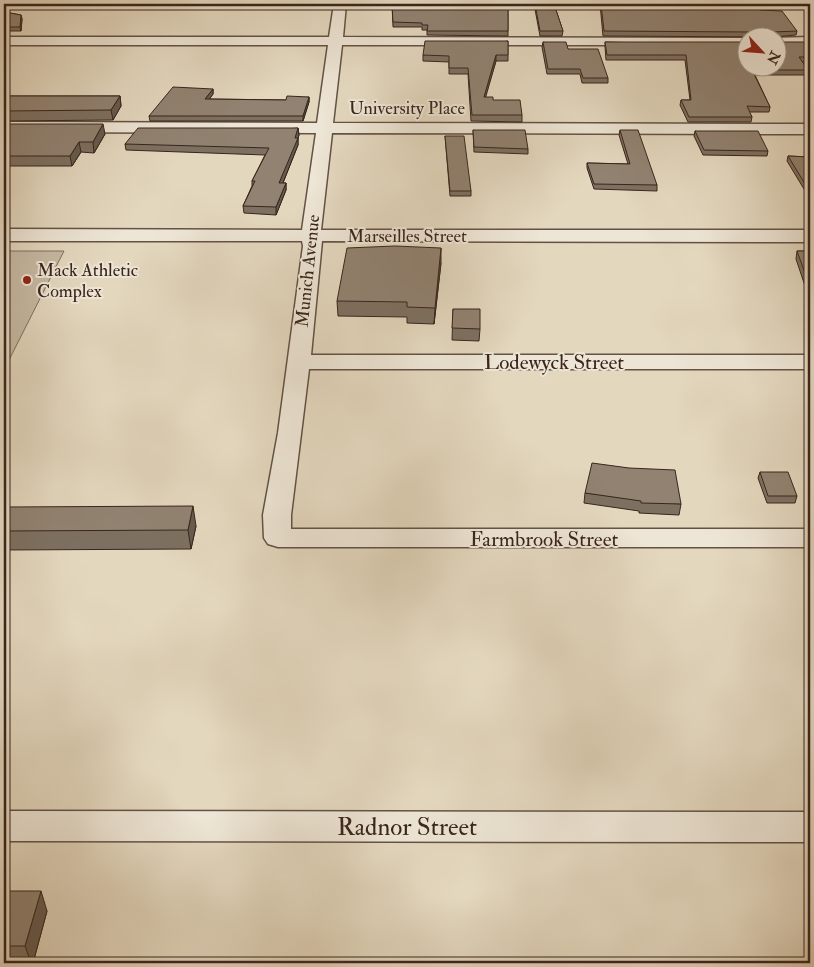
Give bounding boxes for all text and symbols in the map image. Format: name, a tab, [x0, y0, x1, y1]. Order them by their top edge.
north arrow	[736, 28, 786, 78]
text: N	[763, 47, 784, 67]
street label: University Place	[349, 97, 466, 120]
street label: Munich Avenue	[291, 213, 325, 328]
street label: Marseilles Street	[347, 225, 467, 248]
place label: Mack Athletic Complex	[37, 259, 138, 303]
marker: Mack Athletic Complex	[21, 274, 33, 286]
street label: Lodewyck Street	[484, 349, 624, 376]
street label: Farmbrook Street	[470, 526, 618, 553]
street label: Radnor Street	[337, 812, 477, 843]

